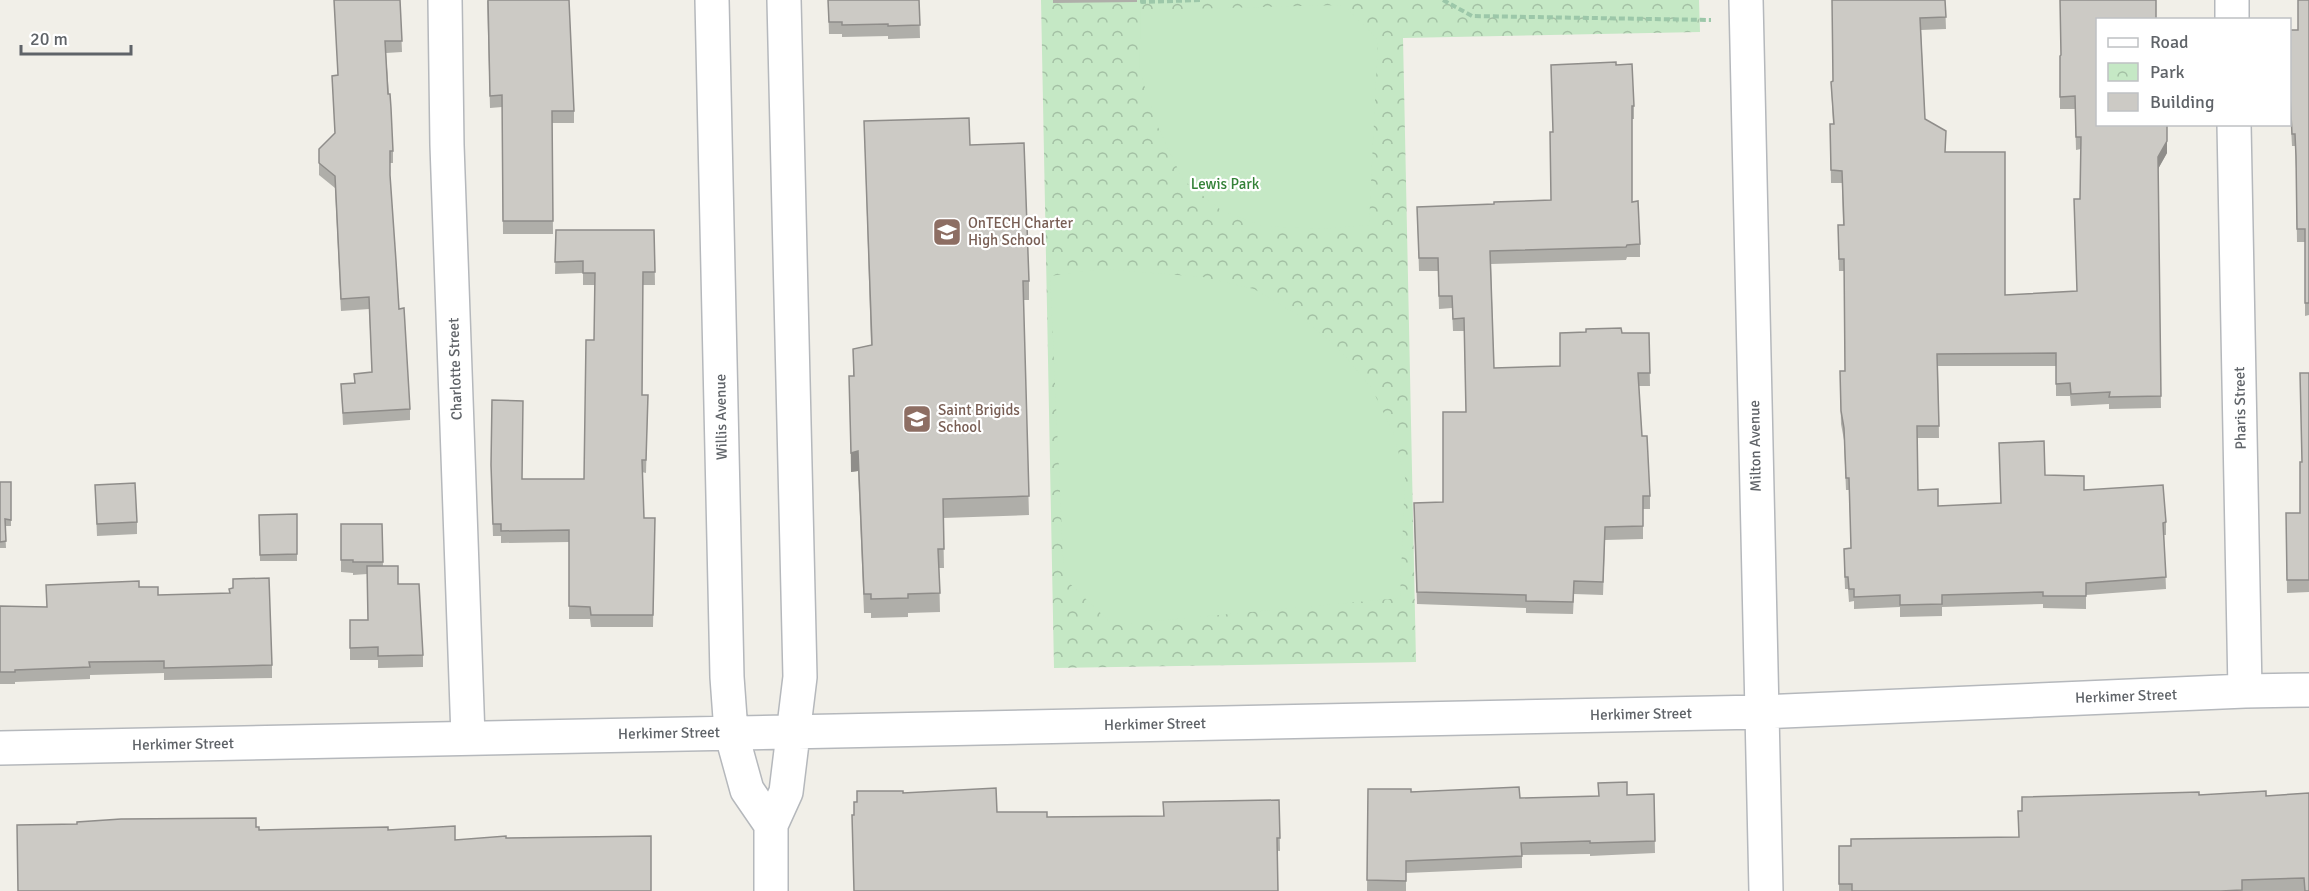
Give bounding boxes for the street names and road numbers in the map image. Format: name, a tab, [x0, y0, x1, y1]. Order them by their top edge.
street label: Charlotte Street	[444, 317, 466, 421]
street label: Pharis Street	[2230, 366, 2250, 450]
street label: Willis Avenue	[711, 374, 731, 460]
street label: Milton Avenue	[1745, 400, 1765, 492]
street label: Herkimer Street	[2075, 685, 2177, 707]
street label: Herkimer Street	[1590, 704, 1692, 724]
street label: Herkimer Street	[1104, 714, 1206, 734]
street label: Herkimer Street	[618, 723, 720, 743]
street label: Herkimer Street	[132, 734, 234, 754]

